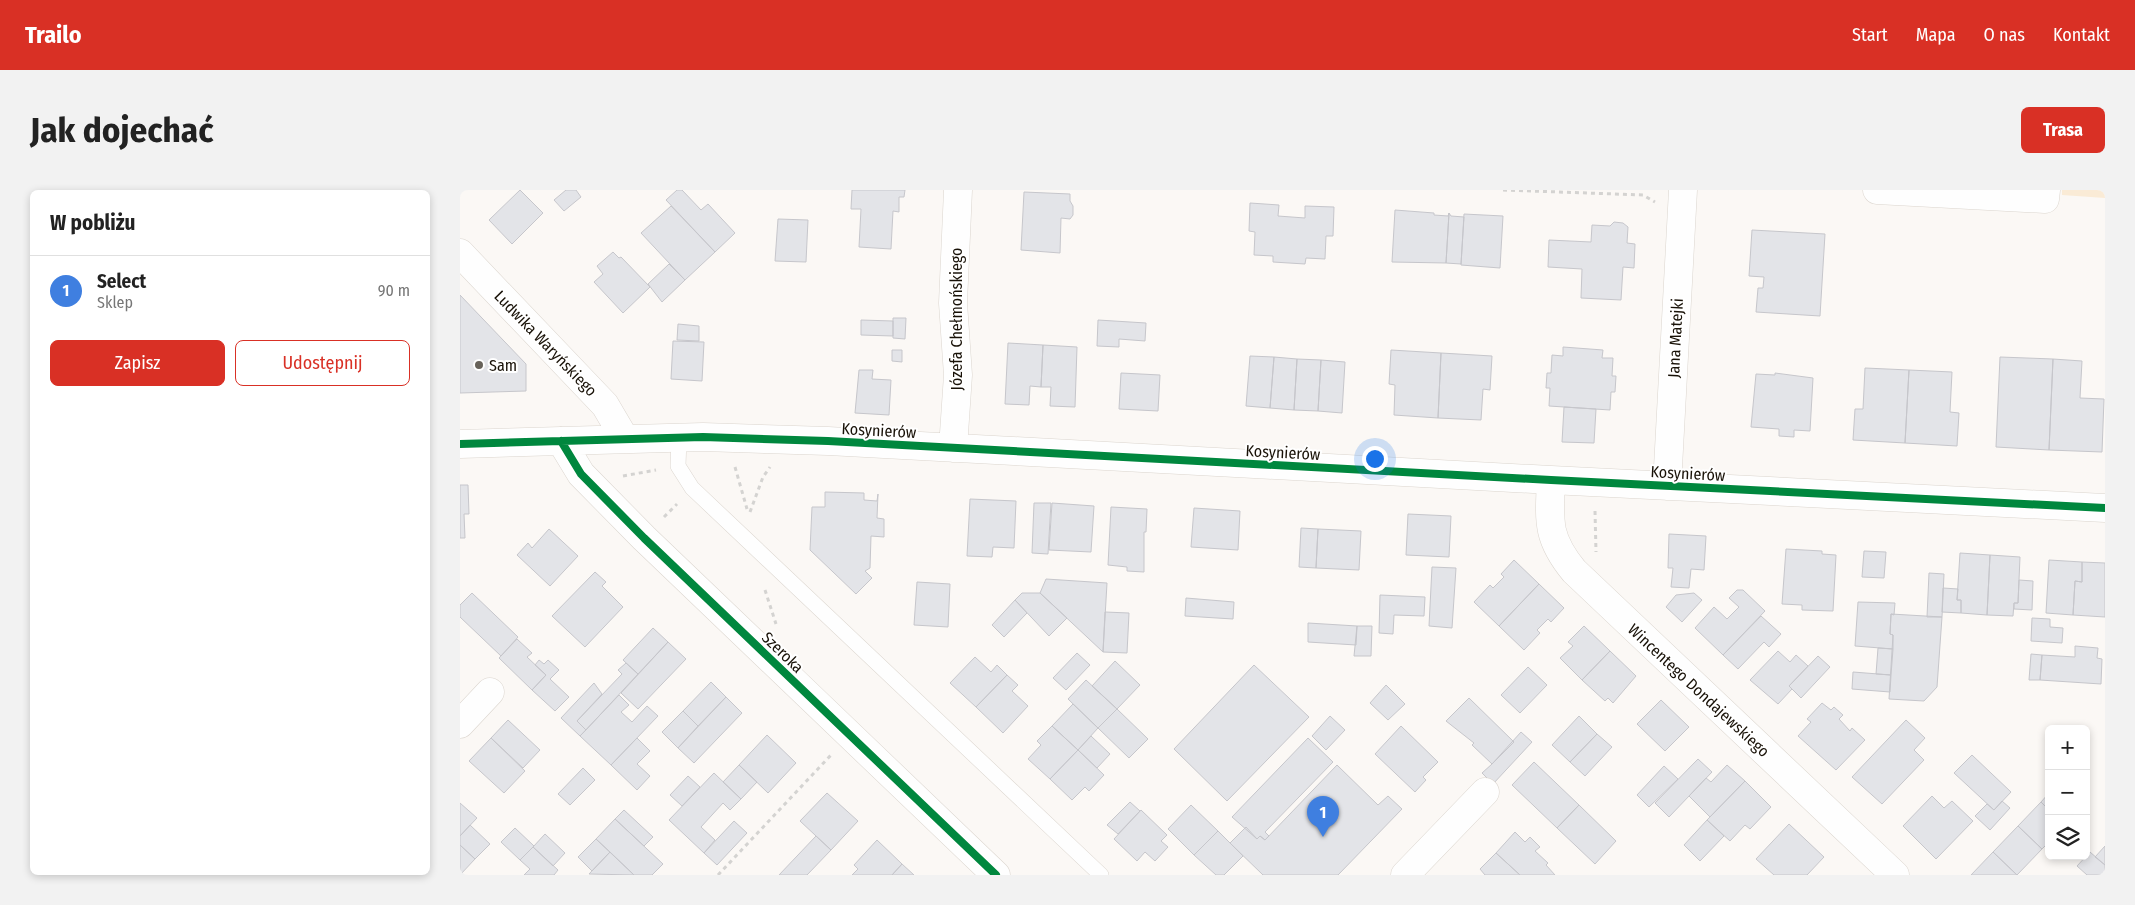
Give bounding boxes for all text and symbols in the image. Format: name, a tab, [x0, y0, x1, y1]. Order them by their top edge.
text: Trailo	[25, 21, 82, 49]
text: Start	[1852, 24, 1888, 46]
text: Mapa	[1916, 24, 1956, 46]
text: O nas	[1984, 24, 2025, 46]
text: Kontakt	[2053, 24, 2110, 46]
button: Trasa	[2021, 107, 2105, 153]
text: Jak dojechać	[30, 109, 213, 151]
text: W pobliżu	[50, 210, 135, 236]
street label: Józefa Chełmońskiego	[947, 248, 966, 390]
text: Select	[97, 270, 146, 293]
text: 1	[63, 281, 69, 300]
text: 90 m	[378, 281, 410, 300]
street label: Ludwika Waryńskiego	[490, 287, 601, 400]
text: Sklep	[97, 293, 133, 312]
street label: Jana Matejki	[1664, 298, 1687, 378]
button: Zapisz	[50, 340, 225, 386]
button: Udostępnij	[235, 340, 410, 386]
place label: Sam	[489, 356, 517, 375]
marker: Sam	[473, 359, 485, 371]
street label: Kosynierów	[841, 419, 917, 442]
street label: Kosynierów	[1245, 441, 1321, 464]
your location	[1362, 446, 1388, 472]
street label: Kosynierów	[1650, 462, 1726, 485]
street label: Wincentego Dondajewskiego	[1624, 620, 1773, 761]
street label: Szeroka	[758, 628, 808, 677]
map controls	[2045, 725, 2090, 860]
button: +	[2045, 725, 2090, 770]
button: −	[2045, 770, 2090, 815]
pin: 1	[1307, 796, 1339, 837]
button: layers	[2045, 815, 2090, 860]

